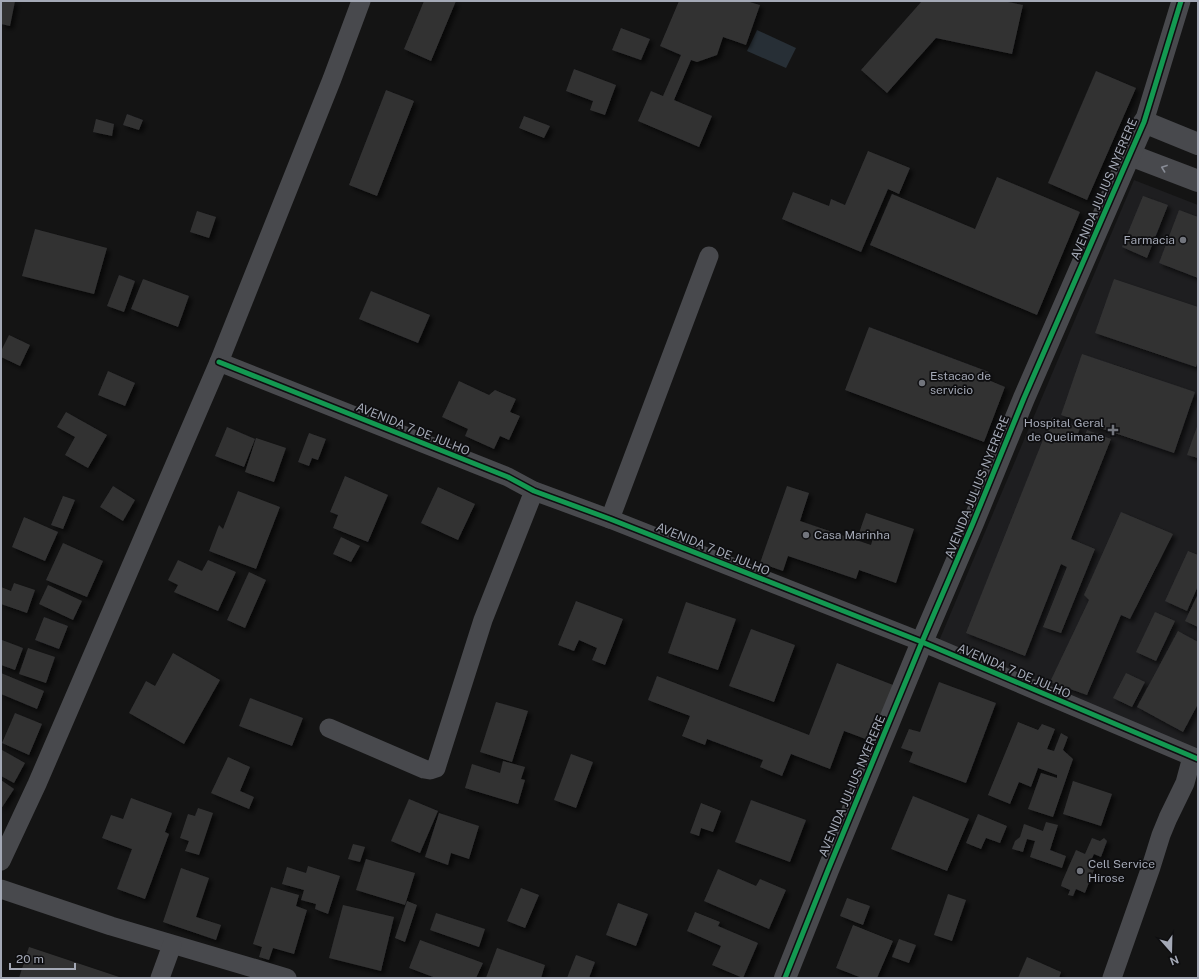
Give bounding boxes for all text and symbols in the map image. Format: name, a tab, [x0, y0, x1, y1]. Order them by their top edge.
street label: AVENIDA JULIUS NYERERE	[1068, 116, 1140, 262]
one-way arrow	[1161, 165, 1168, 173]
place label: Farmacia	[1124, 233, 1175, 247]
marker: Farmacia	[1178, 235, 1188, 245]
place label: Estacao de servicio	[930, 369, 991, 397]
marker: Estacao de servicio	[917, 378, 927, 388]
street label: AVENIDA 7 DE JULHO	[354, 400, 472, 458]
street label: AVENIDA JULIUS NYERERE	[942, 414, 1012, 560]
place label: Hospital Geral de Quelimane	[1024, 416, 1104, 444]
marker: Hospital Geral de Quelimane	[1107, 424, 1119, 436]
street label: AVENIDA 7 DE JULHO	[654, 520, 772, 578]
place label: Casa Marinha	[814, 528, 890, 542]
marker: Casa Marinha	[801, 530, 811, 540]
street label: AVENIDA 7 DE JULHO	[955, 641, 1073, 701]
street label: AVENIDA JULIUS NYERERE	[816, 713, 888, 859]
place label: Cell Service Hirose	[1088, 857, 1155, 885]
marker: Cell Service Hirose	[1075, 866, 1085, 876]
north arrow	[1151, 931, 1191, 971]
scale bar	[10, 945, 75, 971]
text: 20 m	[16, 952, 44, 966]
text: N	[1168, 953, 1181, 968]

